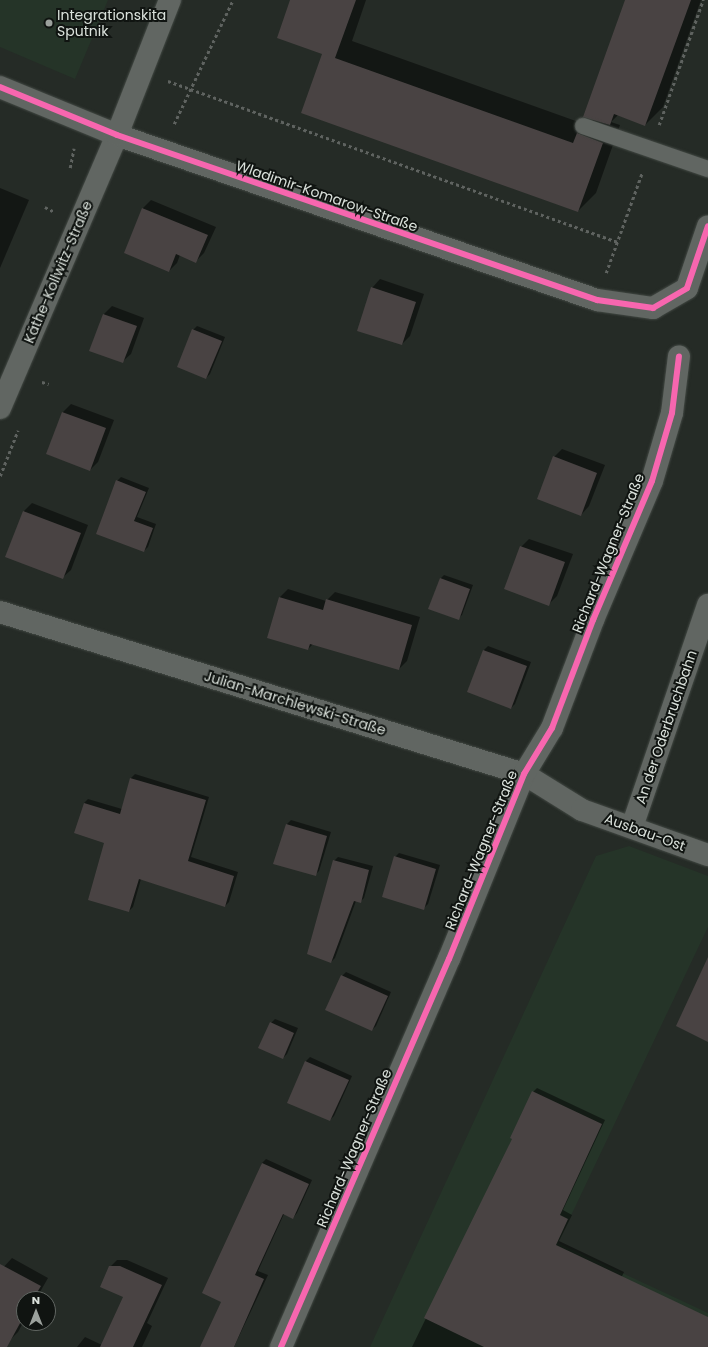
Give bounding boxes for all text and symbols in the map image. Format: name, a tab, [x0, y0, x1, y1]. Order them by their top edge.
place label: Integrationskita Sputnik	[57, 7, 166, 40]
marker: Integrationskita Sputnik	[44, 18, 54, 28]
street label: Wladimir-Komarow-Straße	[234, 157, 420, 235]
street label: Käthe-Kollwitz-Straße	[20, 198, 96, 346]
street label: Richard-Wagner-Straße	[568, 471, 648, 635]
street label: An der Oderbruchbahn	[632, 648, 700, 806]
street label: Julian-Marchlewski-Straße	[202, 667, 388, 739]
street label: Richard-Wagner-Straße	[441, 768, 521, 932]
street label: Ausbau-Ost	[602, 810, 688, 854]
street label: Richard-Wagner-Straße	[313, 1066, 395, 1230]
north arrow	[16, 1291, 56, 1331]
text: N	[32, 1292, 40, 1308]

